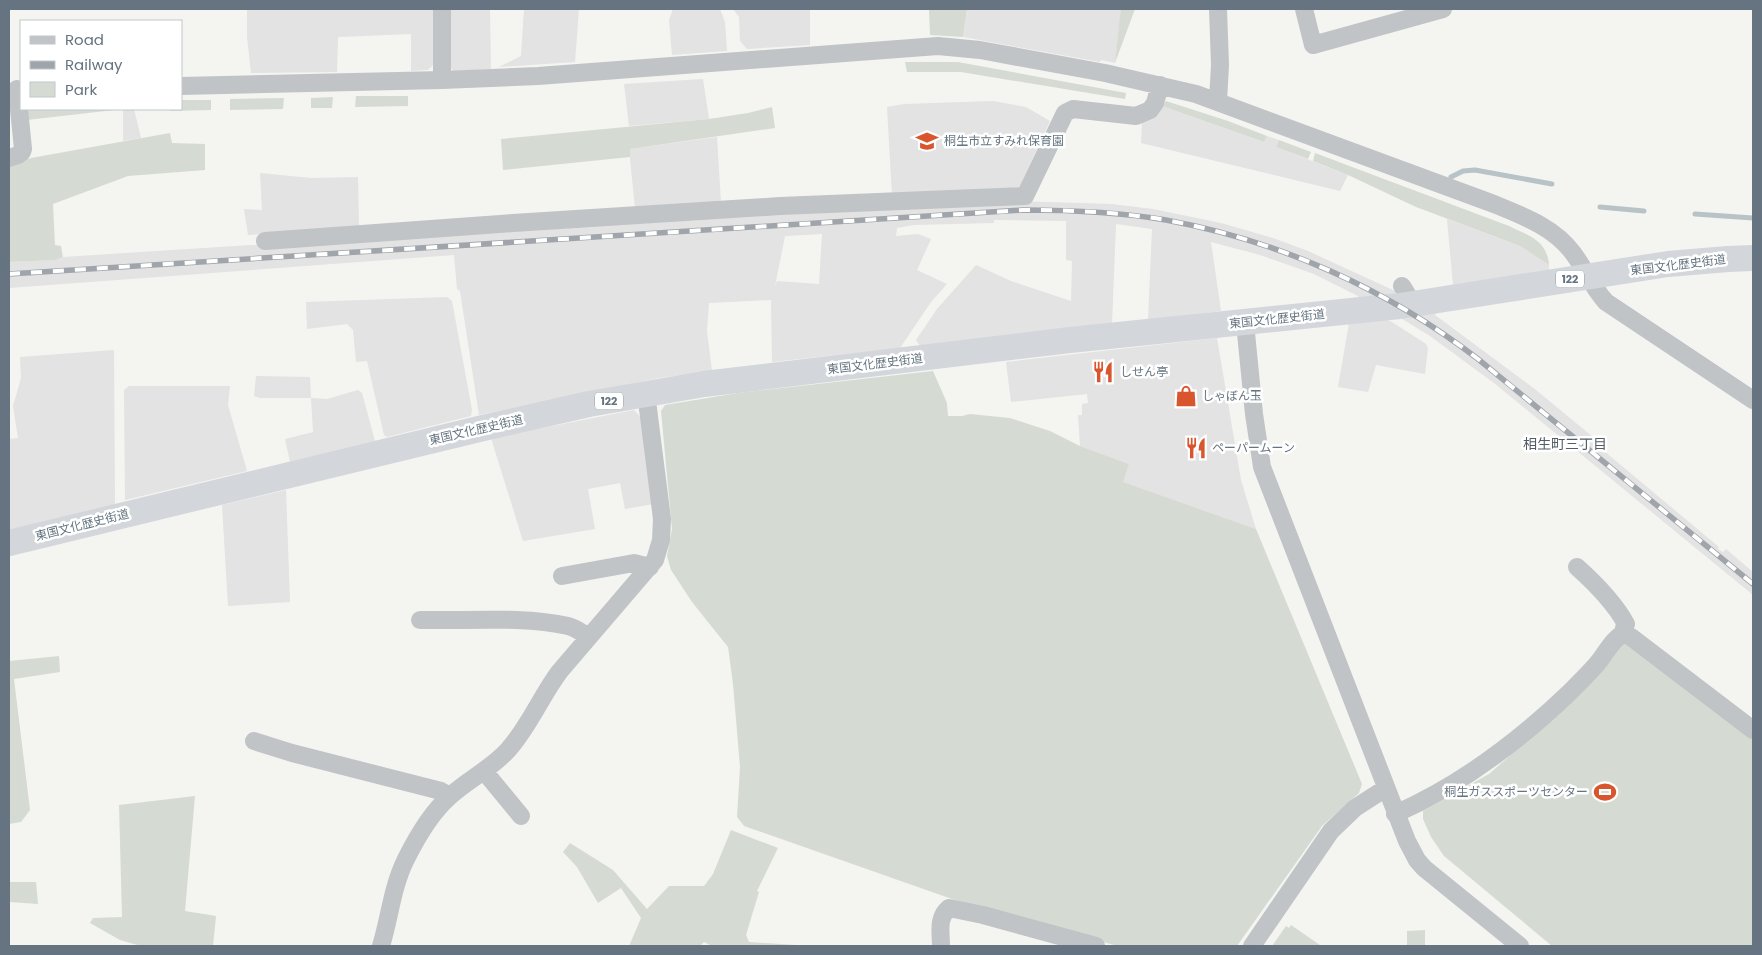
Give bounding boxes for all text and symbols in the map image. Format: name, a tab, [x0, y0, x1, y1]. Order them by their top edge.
legend	[20, 20, 182, 110]
text: Road	[65, 29, 104, 50]
text: Railway	[65, 54, 123, 75]
text: Park	[65, 79, 97, 100]
school or university icon: 桐生市立すみれ保育園	[914, 128, 940, 154]
place label: 桐生市立すみれ保育園	[944, 132, 1064, 149]
street label: 東国文化歴史街道	[1629, 250, 1727, 279]
road number: 122	[1556, 270, 1584, 288]
street label: 東国文化歴史街道	[1228, 305, 1326, 332]
street label: 東国文化歴史街道	[826, 349, 924, 378]
restaurant icon: しせん亭	[1090, 359, 1116, 385]
place label: しせん亭	[1120, 363, 1168, 380]
shop icon: しゃぼん玉	[1173, 383, 1199, 409]
place label: しゃぼん玉	[1202, 387, 1262, 404]
road number: 122	[595, 392, 623, 410]
street label: 東国文化歴史街道	[427, 410, 525, 449]
district label: 相生町三丁目	[1523, 434, 1607, 454]
restaurant icon: ペーパームーン	[1183, 435, 1209, 461]
place label: ペーパームーン	[1212, 439, 1295, 456]
street label: 東国文化歴史街道	[33, 505, 131, 544]
sports icon: 桐生ガススポーツセンター	[1592, 779, 1618, 805]
place label: 桐生ガススポーツセンター	[1444, 783, 1588, 800]

